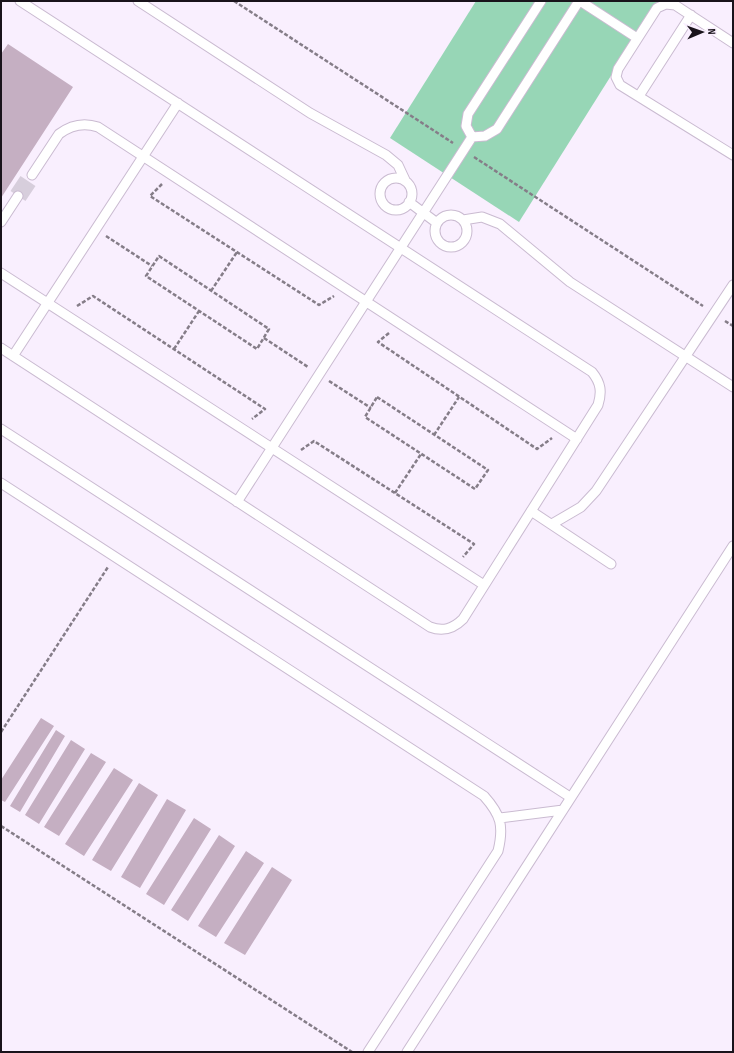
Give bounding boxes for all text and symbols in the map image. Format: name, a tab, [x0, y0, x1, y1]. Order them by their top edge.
north arrow	[682, 12, 722, 52]
text: N	[705, 29, 718, 35]

